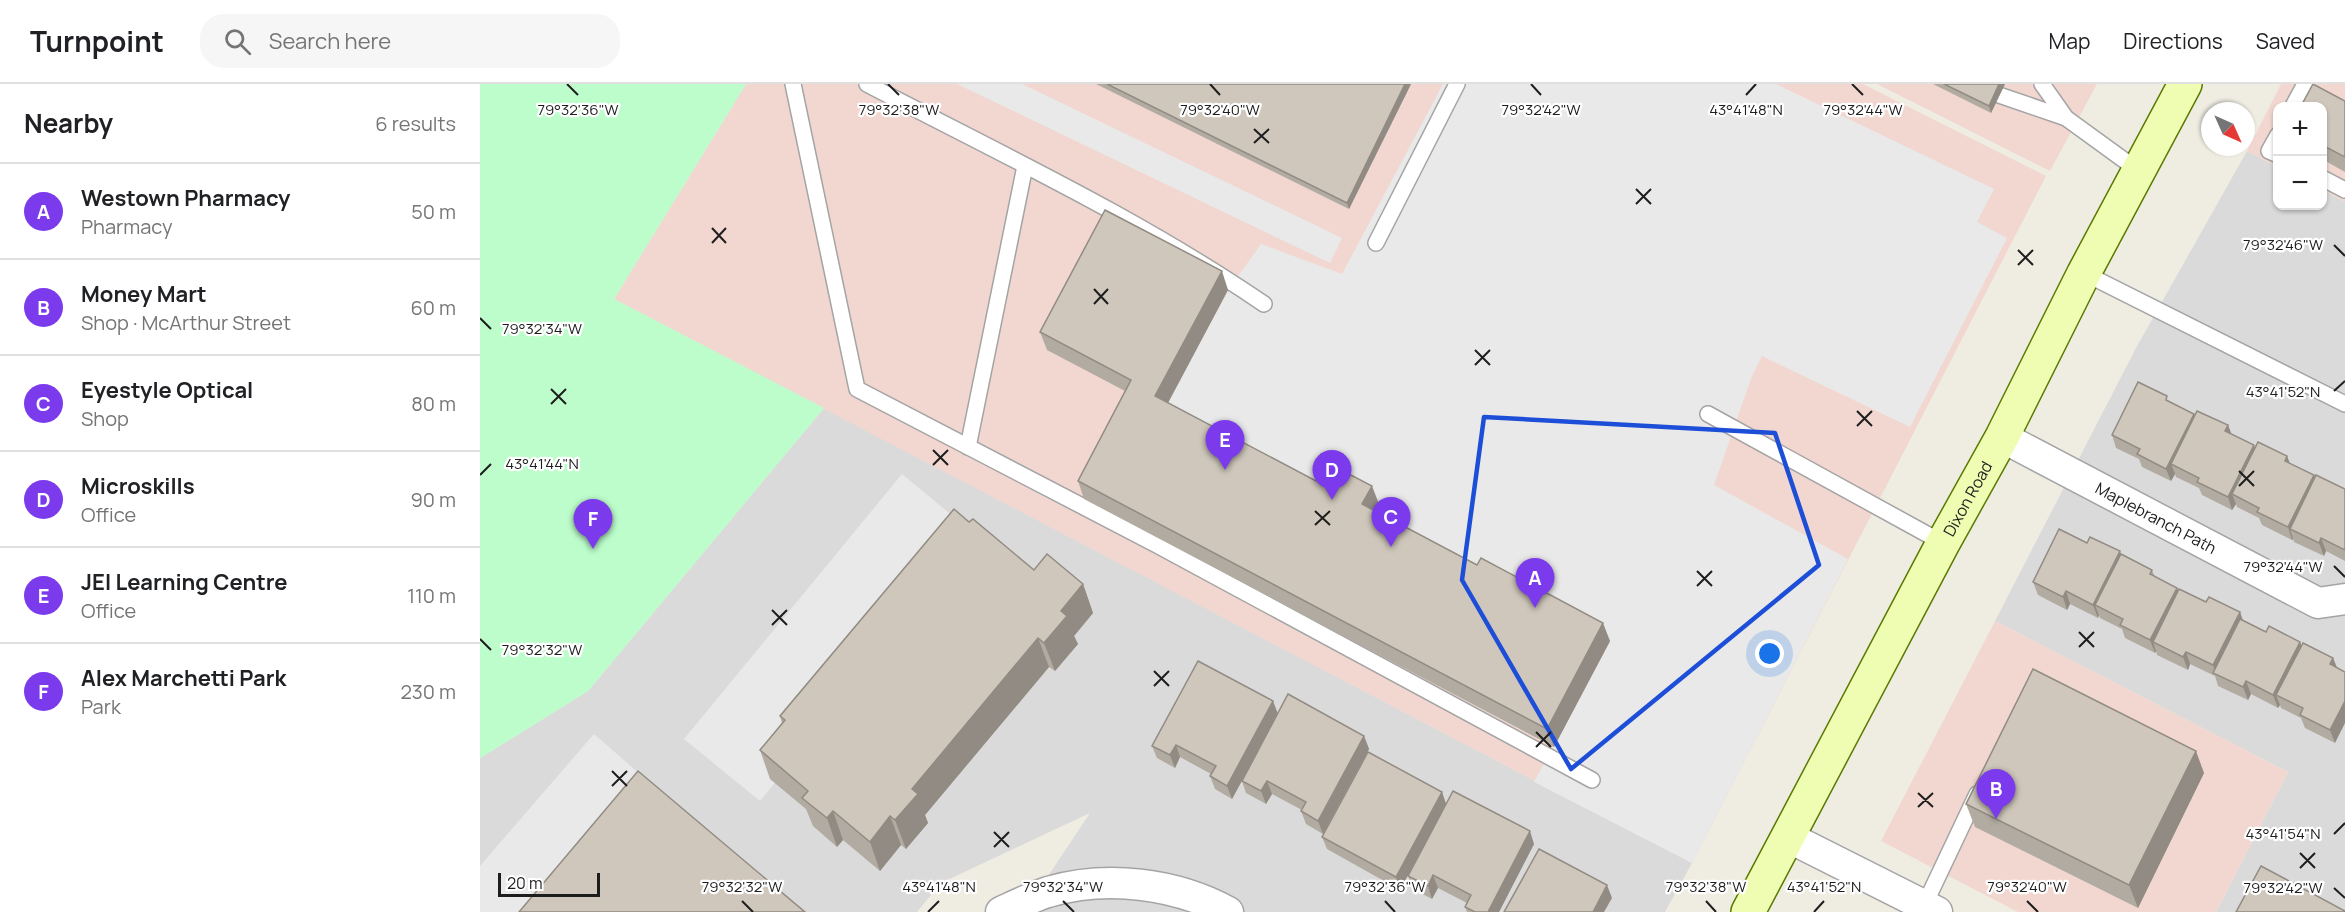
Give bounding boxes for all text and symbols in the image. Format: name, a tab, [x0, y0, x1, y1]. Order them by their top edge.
search box	[200, 14, 620, 68]
text: Turnpoint	[30, 22, 164, 60]
icon: search	[221, 25, 254, 58]
text: Search here	[269, 26, 391, 56]
text: Map	[2049, 27, 2090, 55]
text: Directions	[2123, 27, 2223, 55]
text: Saved	[2256, 27, 2315, 55]
text: 79°32'36"W	[537, 99, 619, 120]
text: 79°32'38"W	[859, 99, 939, 120]
text: 79°32'40"W	[1180, 99, 1260, 120]
text: 79°32'42"W	[1501, 99, 1581, 120]
text: 43°41'48"N	[1709, 99, 1783, 120]
text: 79°32'44"W	[1823, 99, 1903, 120]
north arrow	[2201, 102, 2255, 156]
map controls	[2273, 102, 2327, 210]
button: +	[2273, 102, 2327, 156]
text: Nearby	[24, 105, 113, 141]
text: 6 results	[375, 110, 456, 137]
button: −	[2273, 156, 2327, 210]
text: Westown Pharmacy	[81, 183, 290, 213]
text: A	[37, 198, 50, 225]
text: 50 m	[411, 198, 456, 225]
text: Pharmacy	[81, 213, 173, 240]
text: 79°32'46"W	[2243, 234, 2323, 255]
text: Money Mart	[81, 279, 207, 309]
text: B	[37, 294, 50, 321]
text: 60 m	[410, 294, 456, 321]
text: Shop · McArthur Street	[81, 309, 291, 336]
text: 79°32'34"W	[502, 318, 582, 339]
text: Eyestyle Optical	[81, 375, 253, 405]
text: 43°41'52"N	[2246, 381, 2320, 402]
text: C	[36, 390, 51, 417]
text: 80 m	[411, 390, 456, 417]
text: Shop	[81, 405, 129, 432]
pin: E	[1206, 420, 1244, 470]
pin: D	[1312, 450, 1352, 500]
text: 43°41'44"N	[505, 453, 579, 474]
street label: Dixon Road	[1938, 457, 1997, 540]
text: Microskills	[81, 471, 195, 501]
street label: Maplebranch Path	[2092, 477, 2220, 559]
text: D	[36, 486, 51, 513]
text: 90 m	[410, 486, 456, 513]
pin: C	[1372, 498, 1410, 547]
pin: F	[574, 500, 612, 549]
text: Office	[81, 501, 136, 528]
text: 79°32'44"W	[2243, 556, 2323, 577]
pin: A	[1516, 558, 1554, 608]
text: JEI Learning Centre	[81, 567, 288, 597]
text: E	[38, 582, 49, 609]
text: 110 m	[407, 582, 456, 609]
text: Office	[81, 597, 136, 624]
text: 79°32'32"W	[502, 639, 582, 660]
your location	[1755, 639, 1784, 668]
text: Alex Marchetti Park	[81, 663, 286, 693]
text: F	[38, 678, 49, 705]
text: 230 m	[400, 678, 456, 705]
text: Park	[81, 693, 121, 720]
pin: B	[1976, 770, 2016, 819]
text: 43°41'54"N	[2246, 823, 2320, 844]
scale bar	[498, 870, 600, 898]
text: 20 m	[507, 872, 543, 894]
text: 79°32'32"W	[702, 876, 782, 897]
text: 43°41'48"N	[902, 876, 976, 897]
text: 79°32'34"W	[1023, 876, 1103, 897]
text: 79°32'36"W	[1344, 876, 1426, 897]
text: 79°32'38"W	[1666, 876, 1746, 897]
text: 43°41'52"N	[1787, 876, 1861, 897]
text: 79°32'40"W	[1987, 876, 2067, 897]
text: 79°32'42"W	[2243, 877, 2323, 898]

